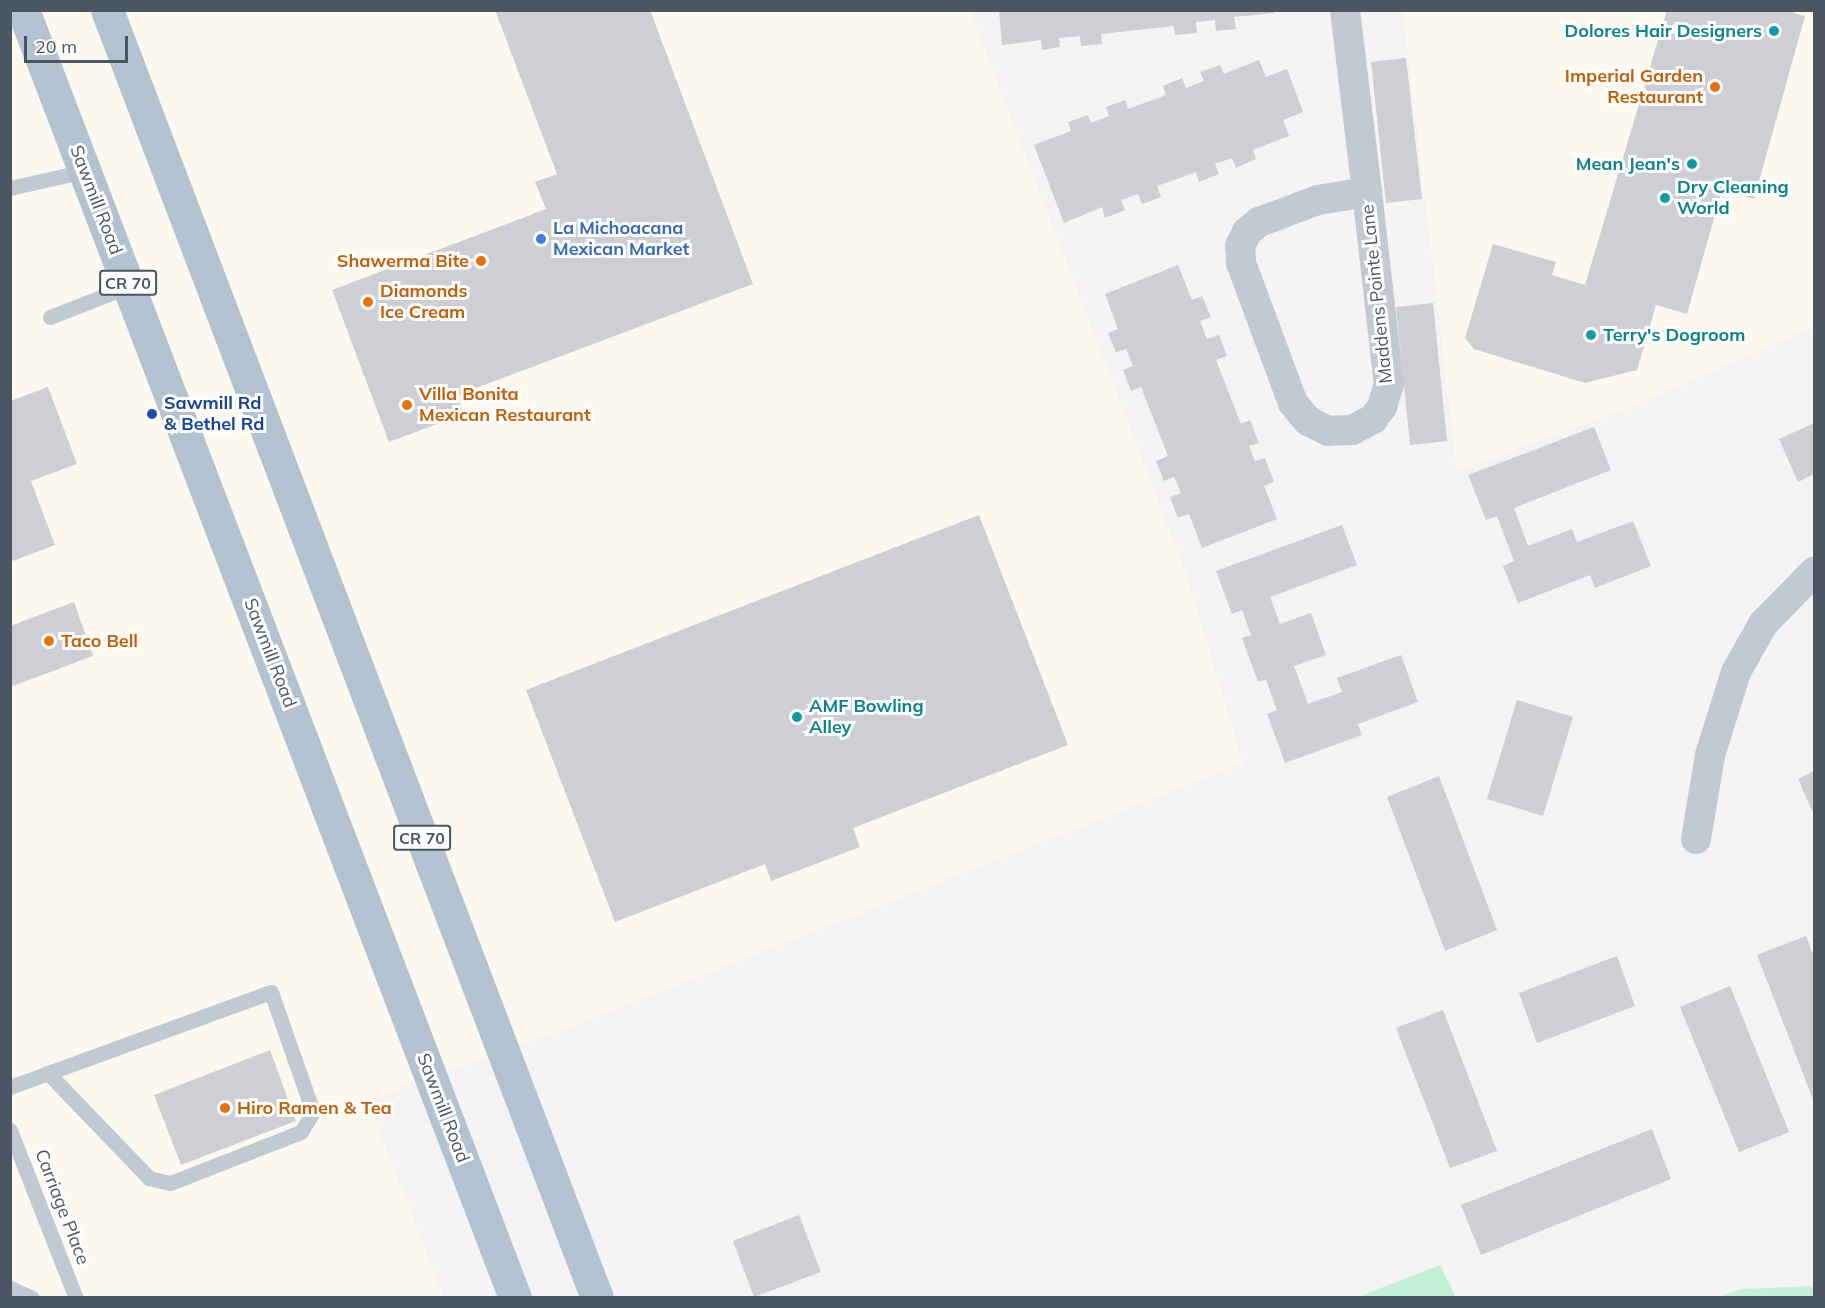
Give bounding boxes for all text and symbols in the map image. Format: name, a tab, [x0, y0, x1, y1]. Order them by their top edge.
place label: Dolores Hair Designers	[1565, 20, 1762, 42]
scale bar	[27, 24, 130, 62]
marker: Dolores Hair Designers	[1767, 24, 1781, 38]
text: 20 m	[35, 35, 77, 58]
place label: Imperial Garden Restaurant	[1565, 66, 1703, 109]
marker: Imperial Garden Restaurant	[1708, 80, 1722, 94]
street label: Sawmill Road	[65, 142, 127, 258]
place label: Mean Jean's	[1576, 153, 1680, 175]
marker: Mean Jean's	[1685, 157, 1699, 171]
place label: Dry Cleaning World	[1677, 177, 1789, 219]
marker: Dry Cleaning World	[1658, 191, 1672, 205]
street label: Maddens Pointe Lane	[1357, 203, 1397, 385]
place label: La Michoacana Mexican Market	[553, 218, 689, 260]
marker: La Michoacana Mexican Market	[534, 232, 548, 246]
place label: Shawerma Bite	[337, 250, 469, 272]
marker: Shawerma Bite	[474, 254, 488, 268]
road number: CR 70	[98, 270, 158, 296]
place label: Diamonds Ice Cream	[380, 281, 467, 324]
marker: Diamonds Ice Cream	[361, 295, 375, 309]
place label: Terry's Dogroom	[1603, 324, 1745, 346]
marker: Terry's Dogroom	[1584, 328, 1598, 342]
place label: Villa Bonita Mexican Restaurant	[419, 384, 591, 426]
place label: Sawmill Rd & Bethel Rd	[164, 393, 264, 436]
marker: Villa Bonita Mexican Restaurant	[400, 398, 414, 412]
marker: Sawmill Rd & Bethel Rd	[145, 407, 159, 421]
street label: Sawmill Road	[239, 595, 301, 711]
place label: Taco Bell	[61, 630, 138, 652]
marker: Taco Bell	[42, 634, 56, 648]
place label: AMF Bowling Alley	[809, 696, 924, 738]
marker: AMF Bowling Alley	[790, 710, 804, 724]
road number: CR 70	[392, 825, 452, 851]
street label: Sawmill Road	[412, 1050, 474, 1166]
place label: Hiro Ramen & Tea	[237, 1097, 392, 1119]
marker: Hiro Ramen & Tea	[218, 1101, 232, 1115]
street label: Carriage Place	[30, 1146, 94, 1268]

